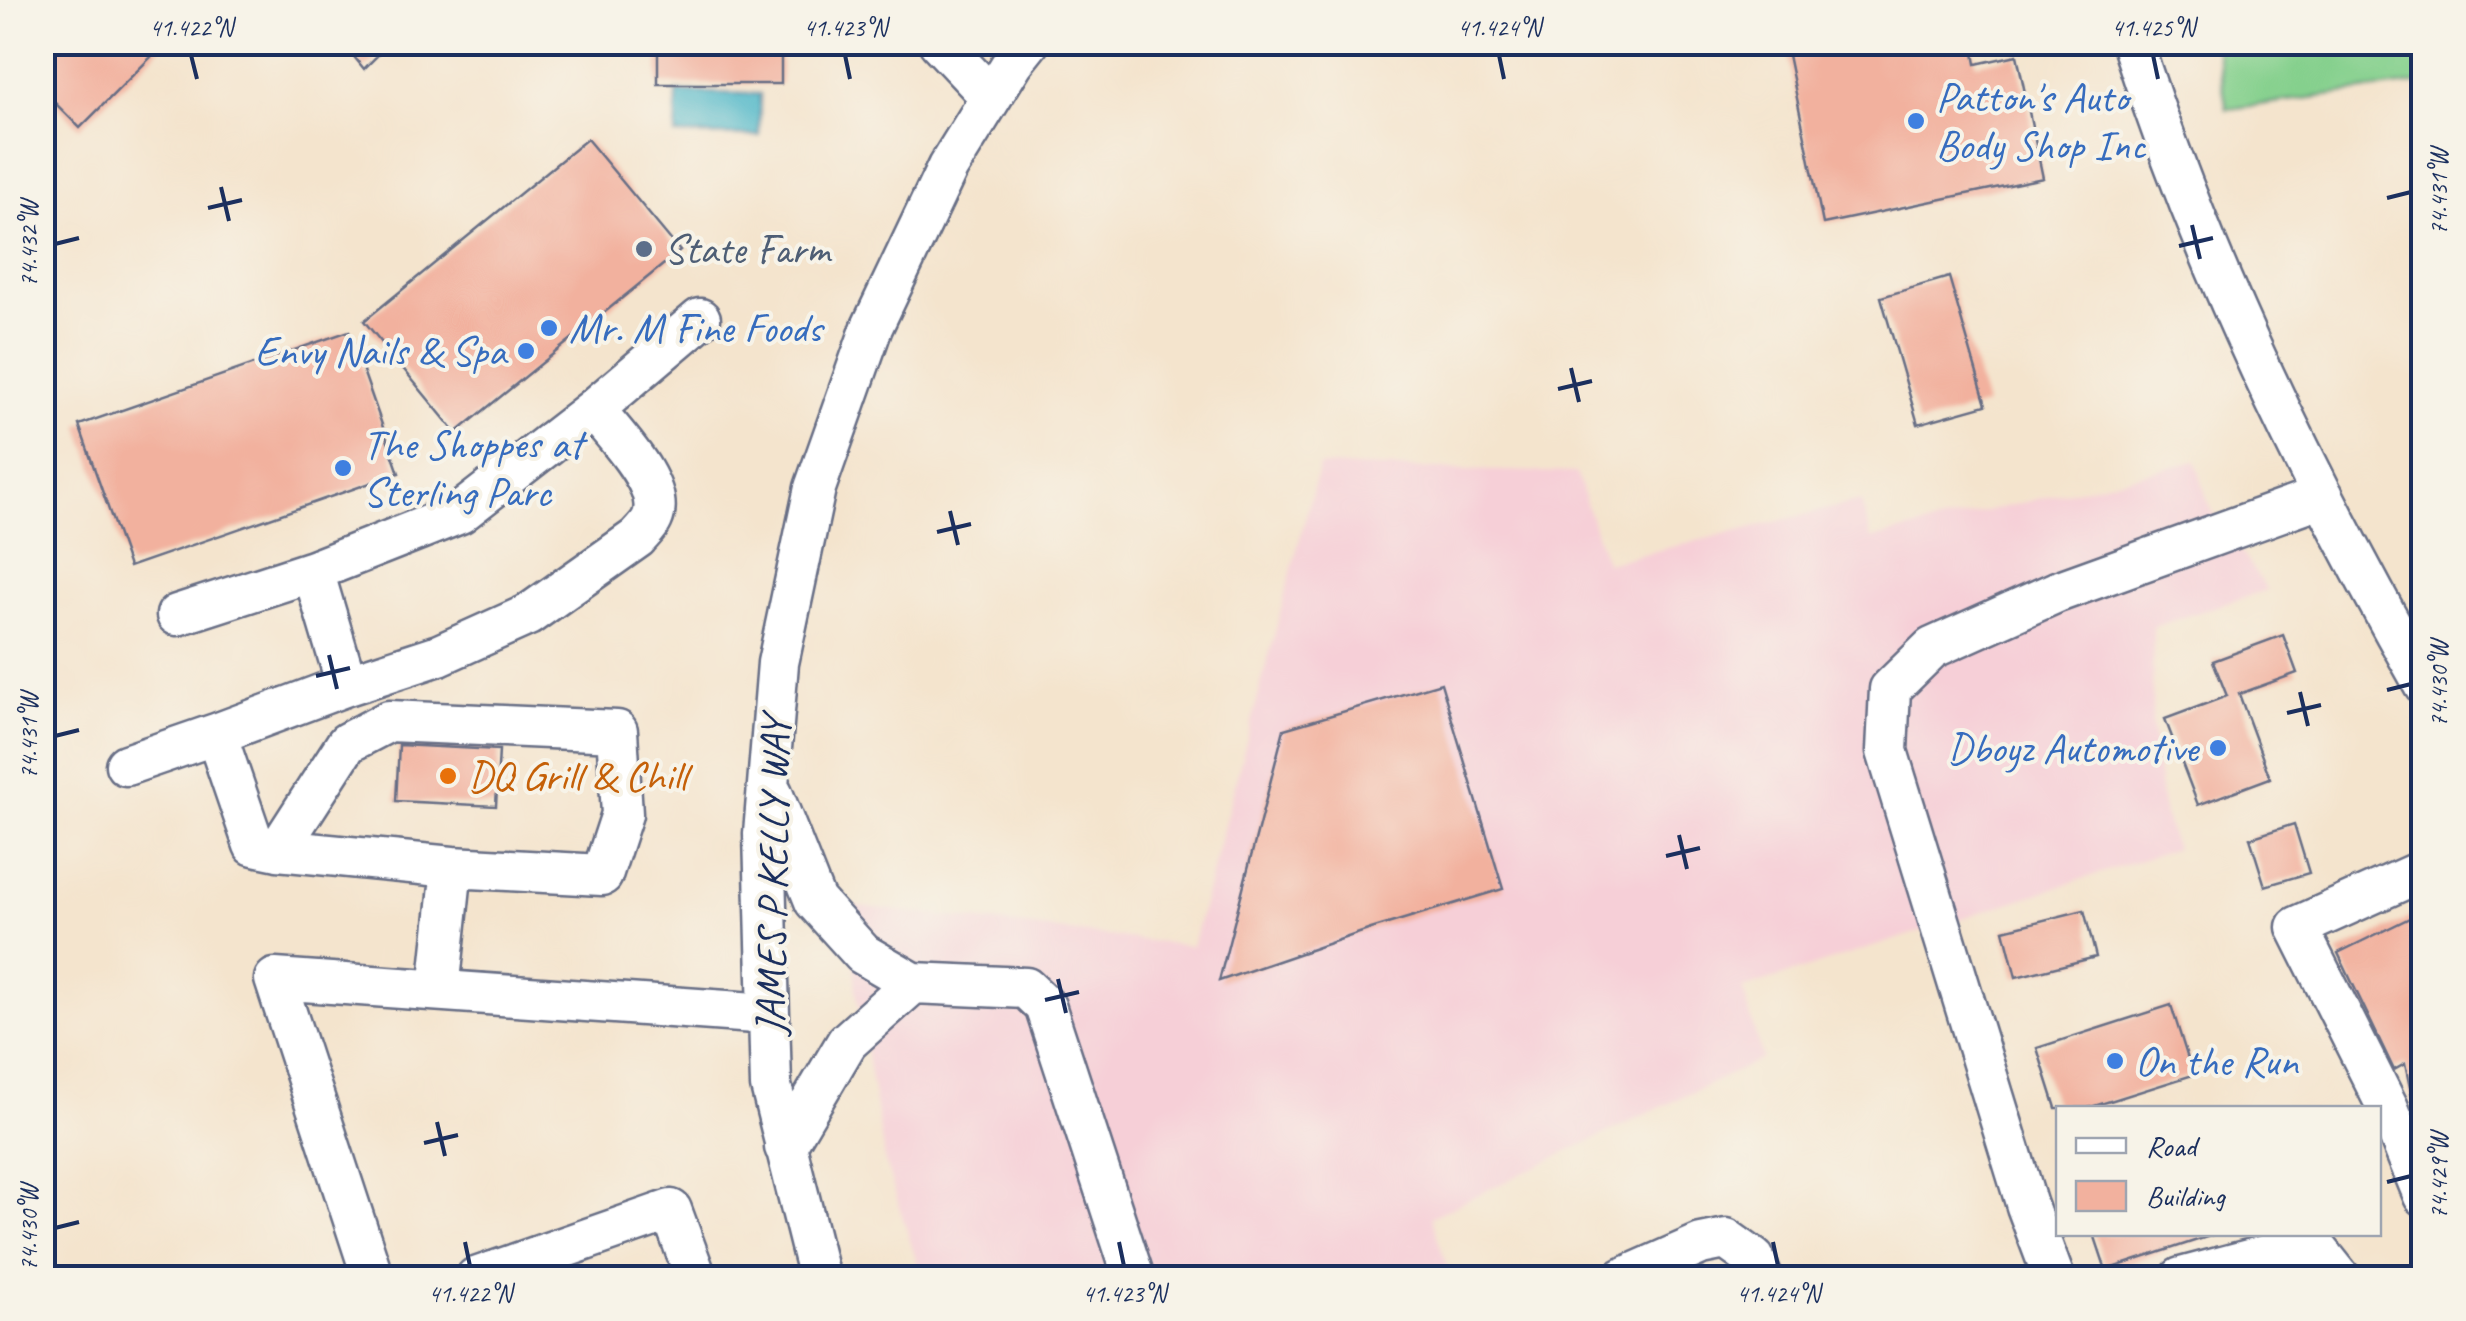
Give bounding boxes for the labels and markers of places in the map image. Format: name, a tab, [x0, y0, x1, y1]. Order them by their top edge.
place label: Patton's Auto Body Shop Inc	[1936, 71, 2147, 172]
marker: Patton's Auto Body Shop Inc	[1905, 110, 1927, 132]
place label: State Farm	[664, 223, 833, 276]
marker: State Farm	[633, 238, 655, 260]
place label: Mr. M Fine Foods	[569, 302, 825, 355]
marker: Mr. M Fine Foods	[538, 317, 560, 339]
place label: Envy Nails & Spa	[255, 325, 509, 378]
marker: Envy Nails & Spa	[515, 340, 537, 362]
place label: The Shoppes at Sterling Parc	[363, 418, 588, 519]
marker: The Shoppes at Sterling Parc	[332, 457, 354, 479]
place label: Dboyz Automotive	[1947, 722, 2200, 775]
marker: Dboyz Automotive	[2207, 737, 2229, 759]
place label: DQ Grill & Chill	[468, 750, 694, 803]
marker: DQ Grill & Chill	[437, 765, 459, 787]
place label: On the Run	[2135, 1035, 2299, 1088]
marker: On the Run	[2104, 1050, 2126, 1072]

